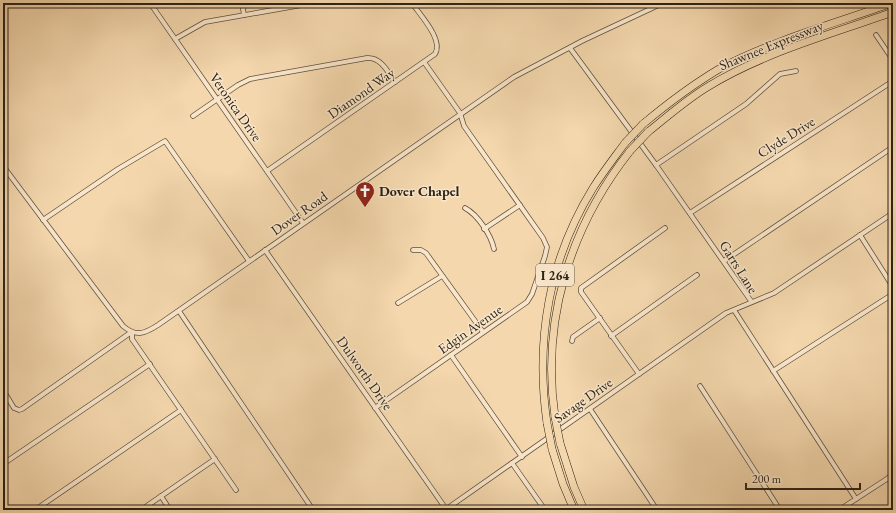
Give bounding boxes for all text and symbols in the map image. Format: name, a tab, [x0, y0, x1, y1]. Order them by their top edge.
street label: Shawnee Expressway	[716, 16, 827, 74]
street label: Diamond Way	[324, 63, 399, 123]
street label: Veronica Drive	[206, 69, 267, 145]
street label: Clyde Drive	[754, 112, 818, 162]
church icon: Dover Chapel	[354, 180, 376, 208]
place label: Dover Chapel	[379, 182, 459, 200]
street label: Dover Road	[267, 186, 332, 239]
street label: Garrs Lane	[716, 237, 763, 297]
road number: I 264	[536, 264, 574, 286]
street label: Edgin Avenue	[434, 300, 506, 358]
street label: Dulworth Drive	[333, 332, 397, 414]
street label: Savage Drive	[550, 373, 616, 427]
scale bar	[746, 465, 860, 491]
text: 200 m	[752, 471, 782, 487]

